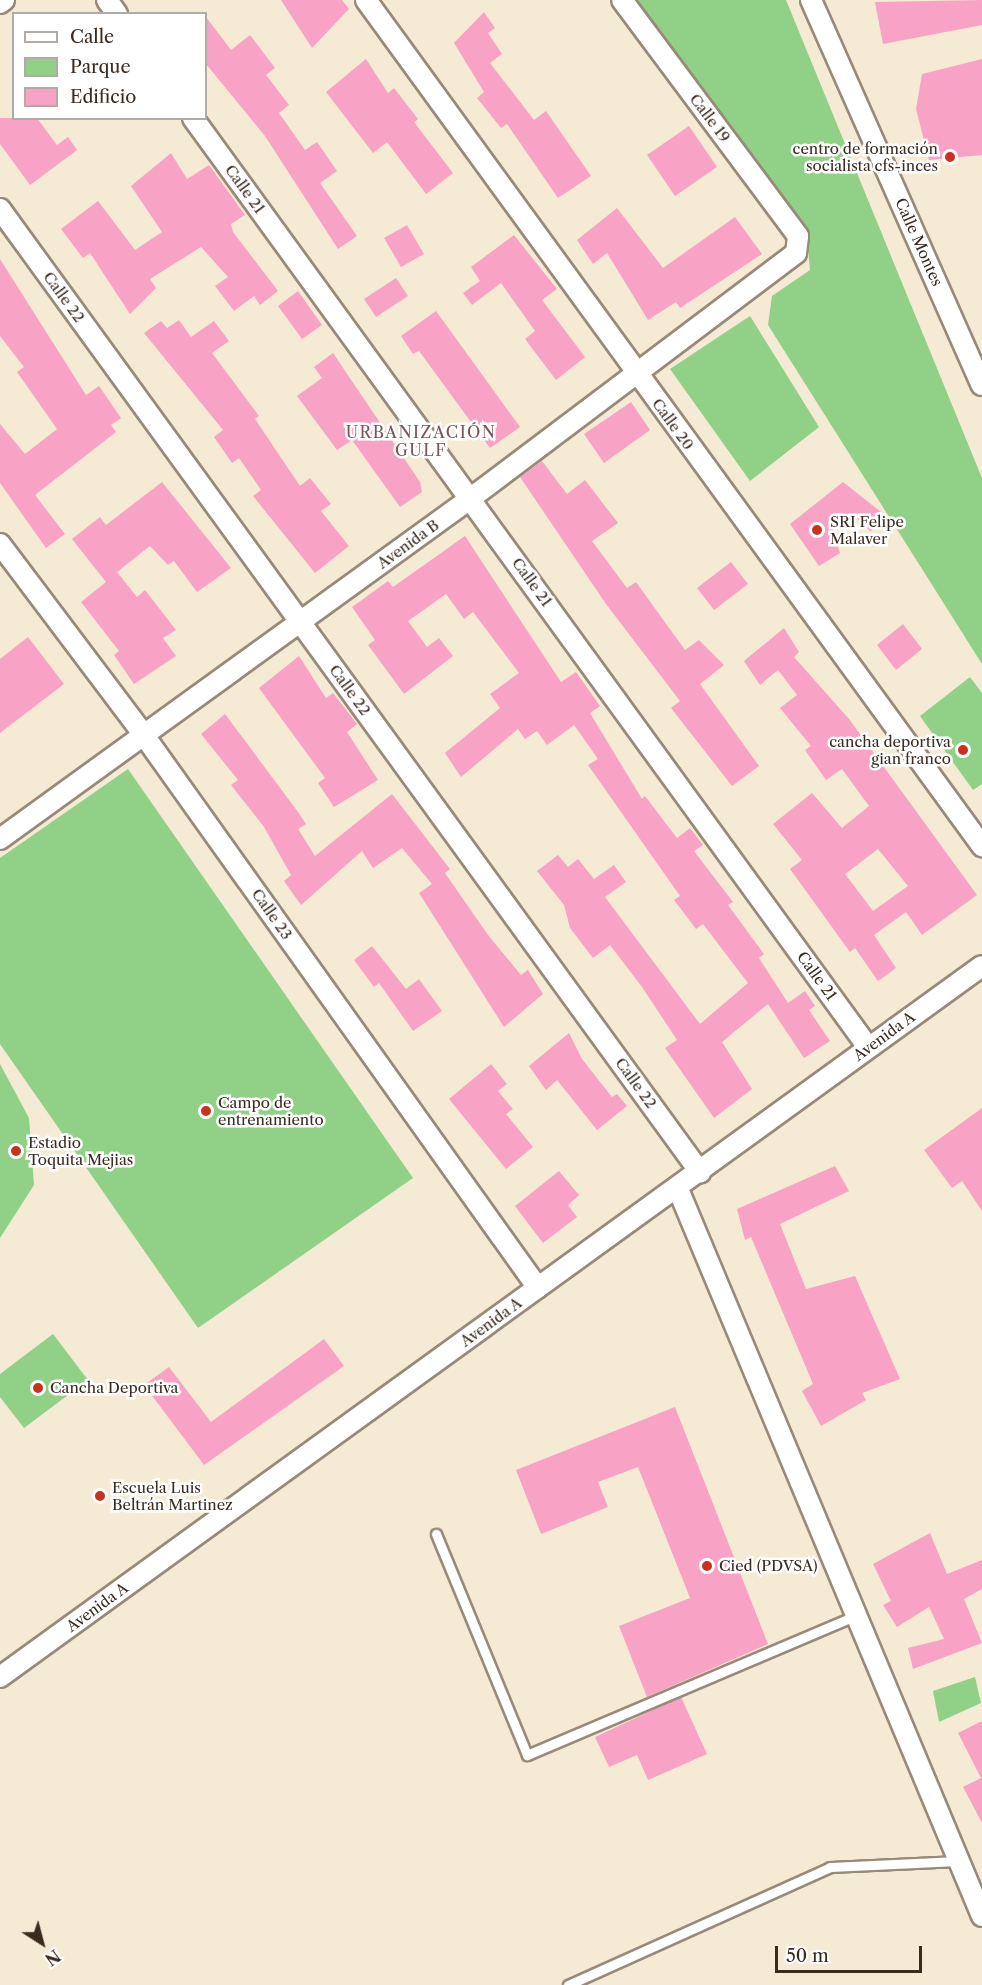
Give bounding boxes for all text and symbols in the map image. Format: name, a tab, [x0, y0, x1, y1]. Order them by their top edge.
legend	[12, 12, 207, 120]
text: Calle	[70, 26, 114, 48]
text: Parque	[70, 56, 131, 78]
text: Edificio	[70, 86, 136, 108]
street label: Calle 19	[686, 90, 734, 146]
place label: centro de formación socialista cfs-inces	[793, 139, 938, 174]
marker: centro de formación socialista cfs-inces	[943, 150, 957, 164]
street label: Calle 21	[221, 161, 269, 217]
street label: Calle Montes	[892, 195, 946, 289]
street label: Calle 22	[40, 268, 88, 326]
street label: Calle 20	[648, 395, 698, 453]
district label: URBANIZACIÓN GULF	[346, 422, 496, 460]
place label: SRI Felipe Malaver	[830, 512, 904, 547]
street label: Avenida B	[374, 516, 442, 572]
marker: SRI Felipe Malaver	[808, 521, 826, 539]
street label: Calle 21	[508, 554, 556, 610]
street label: Calle 22	[326, 661, 374, 719]
place label: cancha deportiva gian franco	[829, 732, 951, 767]
marker: cancha deportiva gian franco	[956, 743, 970, 757]
street label: Calle 23	[248, 885, 296, 943]
street label: Calle 21	[793, 948, 841, 1004]
street label: Avenida A	[849, 1007, 919, 1065]
street label: Calle 22	[612, 1054, 660, 1112]
place label: Campo de entrenamiento	[218, 1093, 324, 1128]
marker: Campo de entrenamiento	[199, 1104, 213, 1118]
place label: Estadio Toquita Mejias	[28, 1133, 134, 1168]
marker: Estadio Toquita Mejias	[9, 1144, 23, 1158]
street label: Avenida A	[456, 1293, 526, 1351]
place label: Cancha Deportiva	[50, 1379, 179, 1397]
marker: Cancha Deportiva	[31, 1381, 45, 1395]
place label: Escuela Luis Beltrán Martinez	[112, 1478, 233, 1513]
marker: Escuela Luis Beltrán Martinez	[93, 1489, 107, 1503]
place label: Cied (PDVSA)	[719, 1557, 818, 1575]
marker: Cied (PDVSA)	[700, 1559, 714, 1573]
street label: Avenida A	[62, 1578, 132, 1636]
north arrow	[12, 1913, 72, 1973]
scale bar	[778, 1934, 925, 1972]
text: N	[41, 1945, 64, 1970]
text: 50 m	[786, 1945, 829, 1967]

